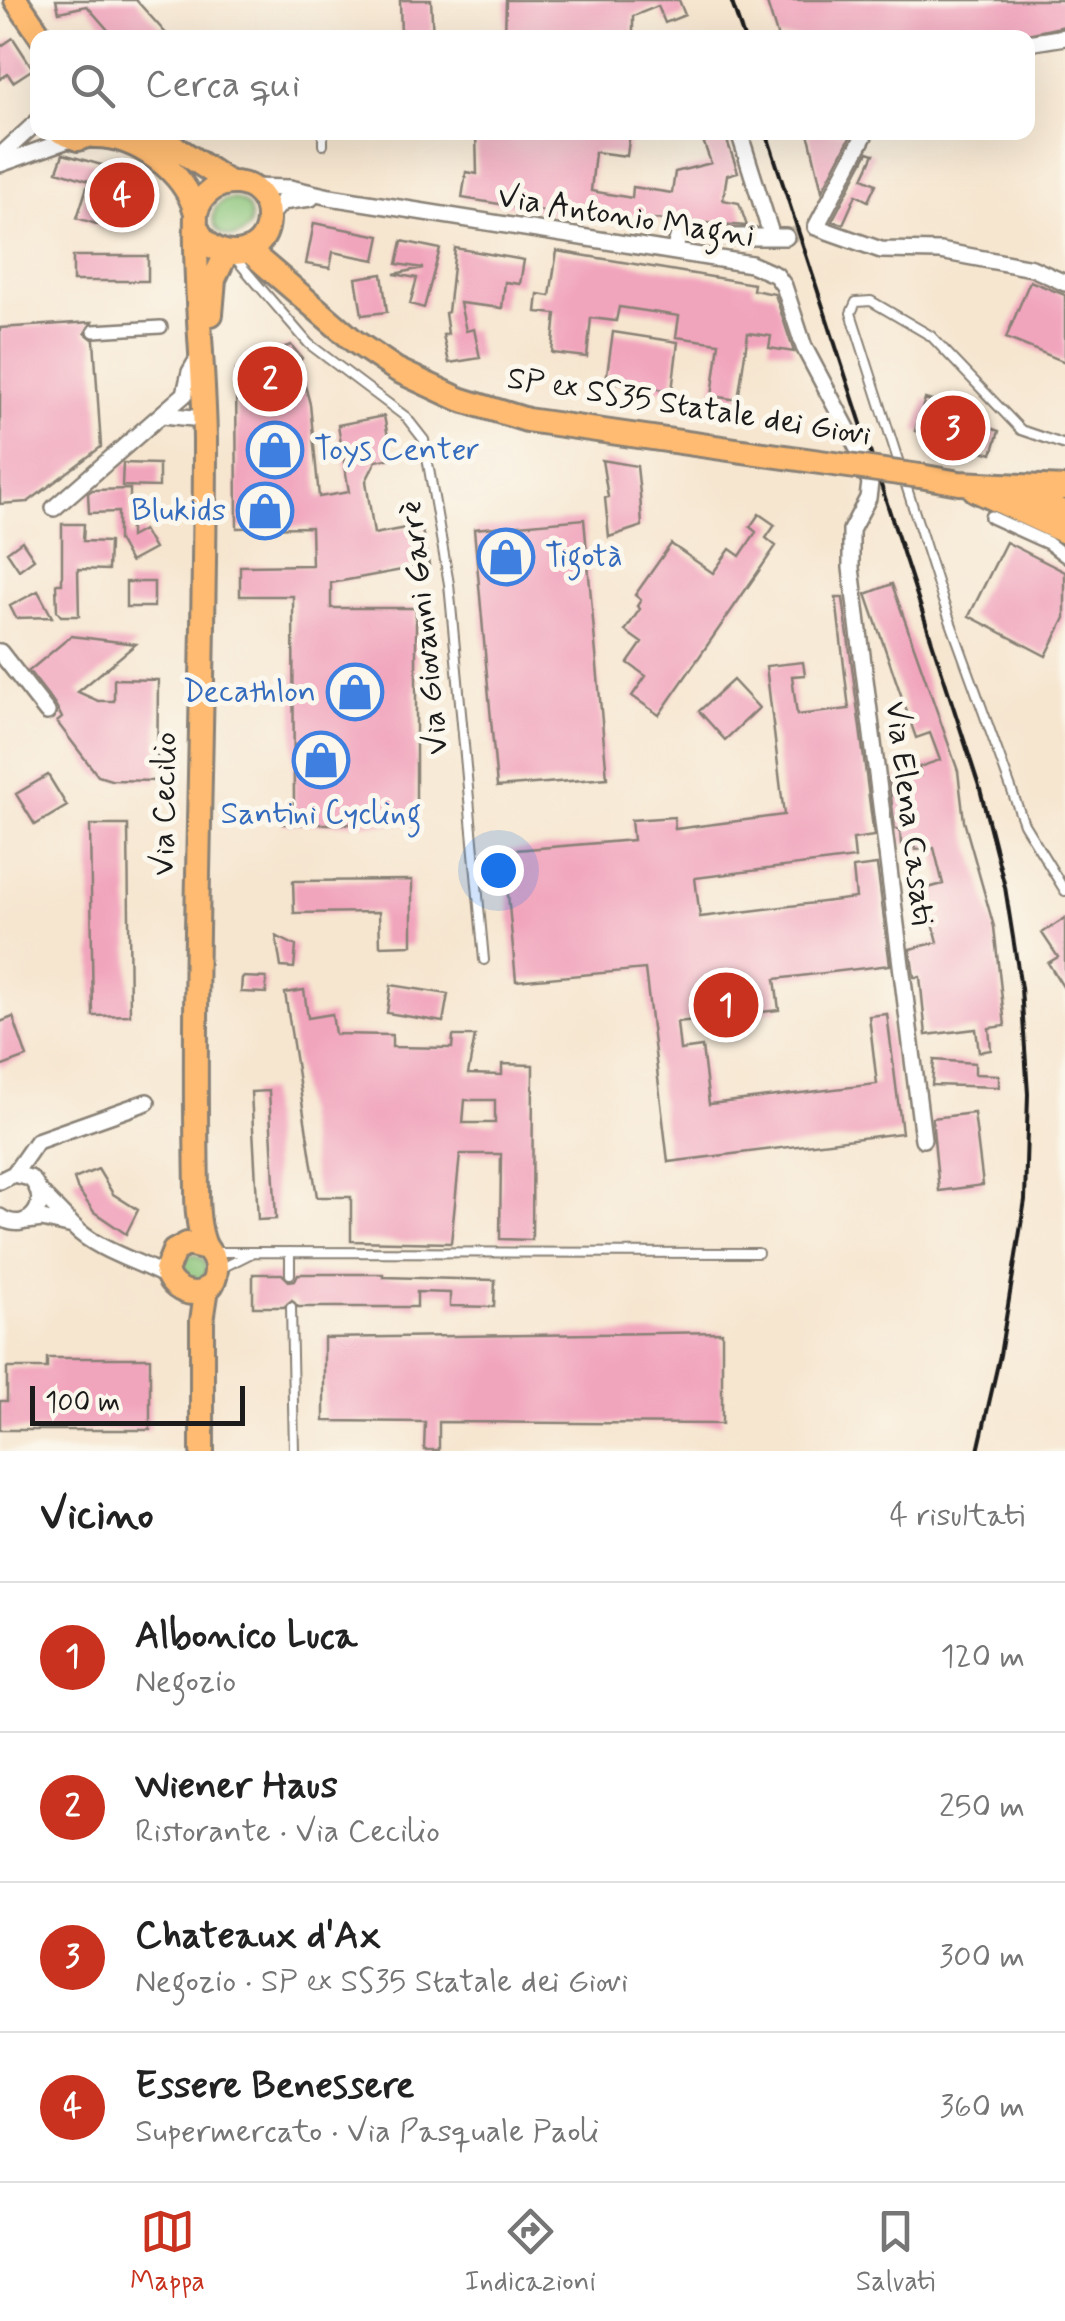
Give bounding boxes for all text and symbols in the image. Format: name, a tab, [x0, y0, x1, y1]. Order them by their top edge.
search box	[30, 30, 1035, 140]
icon: search	[65, 58, 120, 113]
text: Cerca qui	[145, 61, 300, 110]
pin: 4	[90, 158, 154, 232]
street label: Via Antonio Magni	[494, 176, 757, 261]
pin: 2	[238, 342, 302, 416]
street label: SP ex SS35 Statale dei Giovi	[504, 358, 874, 456]
pin: 3	[920, 390, 986, 466]
shop icon: Toys Center	[245, 420, 305, 480]
place label: Toys Center	[314, 429, 480, 471]
shop icon: Blukids	[235, 481, 295, 541]
place label: Blukids	[131, 490, 226, 532]
street label: Via Giovanni Garrè	[391, 499, 459, 757]
shop icon: Tigotà	[476, 527, 536, 587]
place label: Tigotà	[545, 536, 623, 581]
shop icon: Decathlon	[325, 662, 385, 722]
place label: Decathlon	[183, 671, 316, 713]
street label: Via Elena Casati	[874, 699, 944, 927]
shop icon: Santini Cycling	[291, 730, 351, 790]
street label: Via Cecilio	[143, 731, 187, 877]
place label: Santini Cycling	[221, 793, 421, 838]
your location	[473, 845, 524, 896]
pin: 1	[694, 968, 758, 1042]
scale bar	[30, 1381, 245, 1426]
text: 100 m	[45, 1385, 120, 1422]
text: Vicino	[40, 1489, 154, 1544]
text: 4 risultati	[889, 1495, 1025, 1537]
text: Albonico Luca	[135, 1612, 357, 1661]
text: 1	[65, 1636, 80, 1678]
text: 120 m	[940, 1636, 1025, 1678]
text: Negozio	[135, 1661, 236, 1703]
text: Wiener Haus	[135, 1762, 338, 1811]
text: 2	[65, 1786, 80, 1828]
text: 250 m	[939, 1786, 1025, 1828]
text: Ristorante · Via Cecilio	[135, 1811, 440, 1853]
text: Chateaux d'Ax	[135, 1912, 381, 1961]
text: 3	[65, 1936, 80, 1978]
text: 300 m	[939, 1936, 1025, 1978]
text: Negozio · SP ex SS35 Statale dei Giovi	[135, 1961, 628, 2003]
text: Essere Benessere	[135, 2062, 414, 2111]
text: 4	[63, 2086, 82, 2128]
text: 360 m	[939, 2086, 1025, 2128]
text: Supermercato · Via Pasquale Paoli	[135, 2111, 599, 2153]
tab: Mappa	[130, 2204, 205, 2301]
tab: Indicazioni	[465, 2204, 596, 2301]
tab: Salvati	[856, 2204, 935, 2301]

